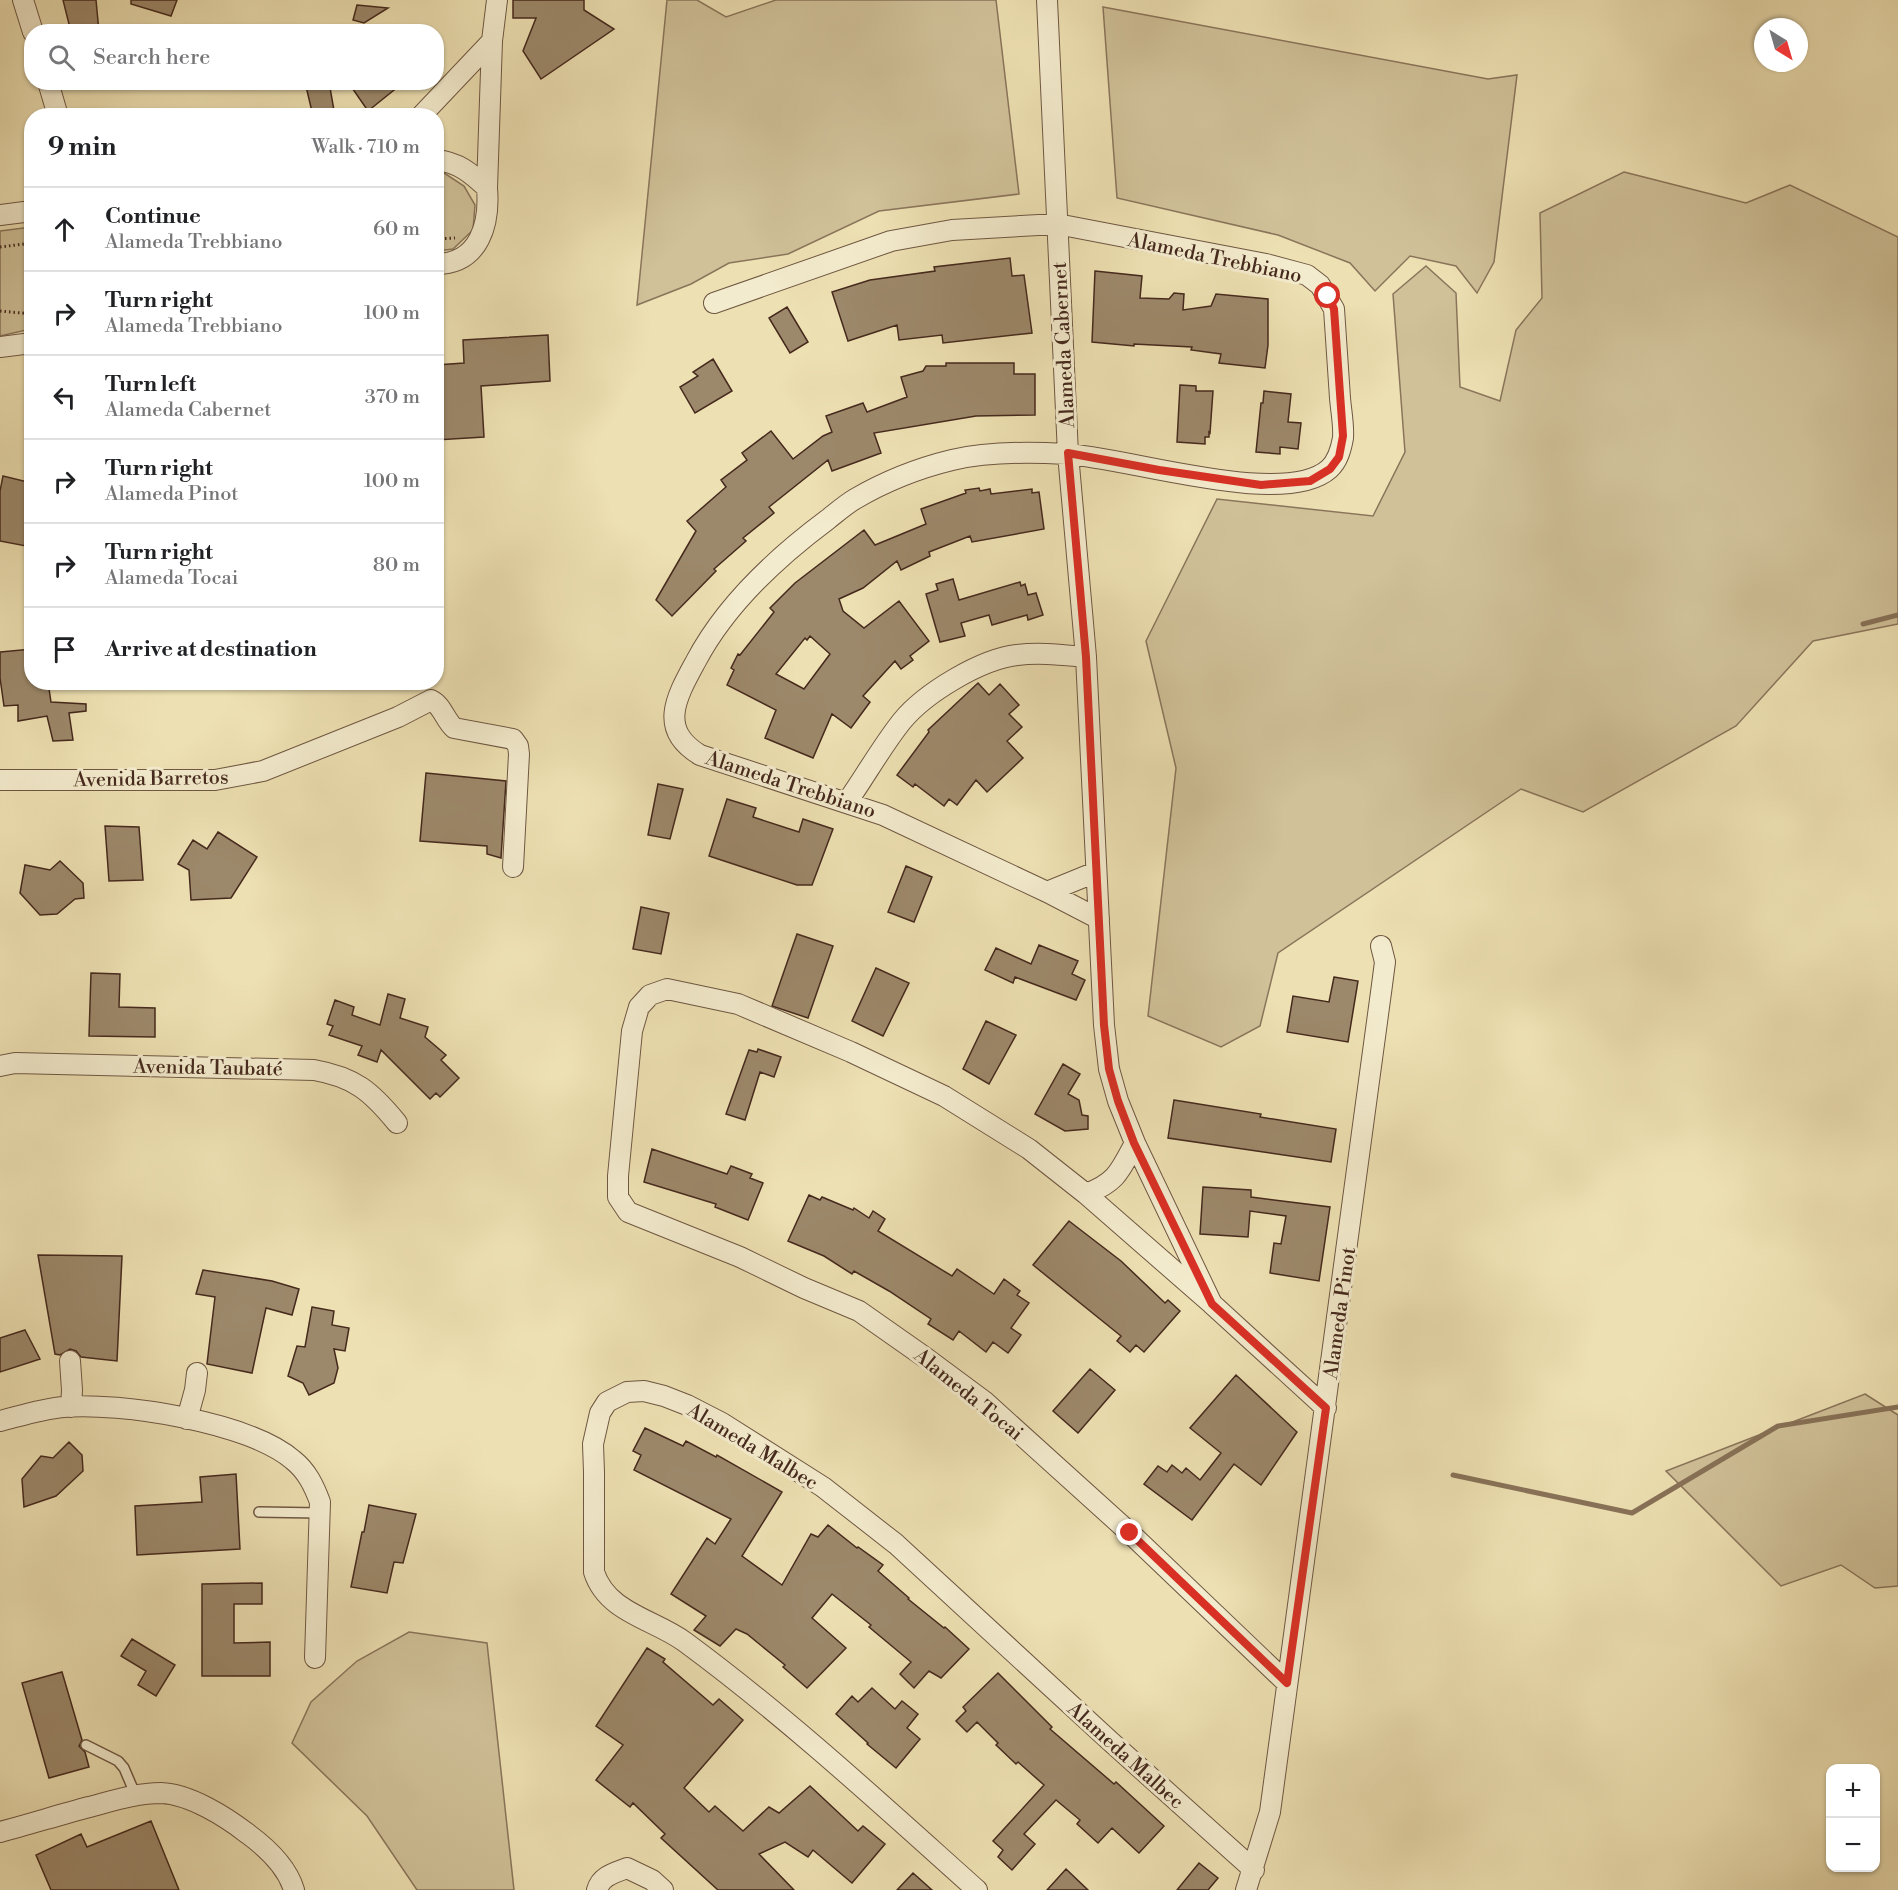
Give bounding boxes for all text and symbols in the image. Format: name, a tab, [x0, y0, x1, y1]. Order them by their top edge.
north arrow	[1754, 18, 1808, 72]
search box	[24, 24, 444, 90]
icon: search	[45, 41, 78, 74]
text: Search here	[93, 44, 210, 71]
text: 9 min	[48, 131, 116, 163]
text: Walk · 710 m	[311, 135, 420, 160]
text: Continue	[105, 203, 201, 230]
icon: ahead	[48, 213, 81, 246]
text: 60 m	[373, 217, 420, 242]
street label: Alameda Trebbiano	[1124, 228, 1304, 289]
text: Alameda Trebbiano	[105, 230, 282, 255]
street label: Alameda Cabernet	[1048, 261, 1081, 430]
route start	[1314, 282, 1340, 308]
text: Turn right	[105, 287, 213, 314]
icon: right	[48, 297, 81, 330]
text: 100 m	[364, 301, 420, 326]
text: Alameda Trebbiano	[105, 314, 282, 339]
text: Turn left	[105, 371, 196, 398]
icon: left	[48, 381, 81, 414]
text: 370 m	[365, 385, 420, 410]
text: Alameda Cabernet	[105, 398, 271, 423]
text: Turn right	[105, 455, 213, 482]
icon: right	[48, 465, 81, 498]
text: 100 m	[364, 469, 420, 494]
text: Alameda Pinot	[105, 482, 238, 507]
text: Turn right	[105, 539, 213, 566]
icon: right	[48, 549, 81, 582]
text: 80 m	[373, 553, 420, 578]
text: Alameda Tocai	[105, 566, 238, 591]
icon: arrive	[48, 633, 81, 666]
text: Arrive at destination	[105, 636, 317, 663]
street label: Alameda Trebbiano	[701, 746, 879, 825]
street label: Avenida Barretos	[72, 766, 229, 793]
street label: Avenida Taubaté	[132, 1055, 283, 1082]
street label: Alameda Pinot	[1319, 1245, 1362, 1382]
street label: Alameda Tocai	[908, 1343, 1028, 1447]
street label: Alameda Malbec	[681, 1398, 822, 1496]
route end	[1116, 1519, 1142, 1545]
street label: Alameda Malbec	[1061, 1697, 1188, 1815]
map controls	[1826, 1764, 1880, 1872]
button: +	[1826, 1764, 1880, 1818]
button: −	[1826, 1818, 1880, 1872]

